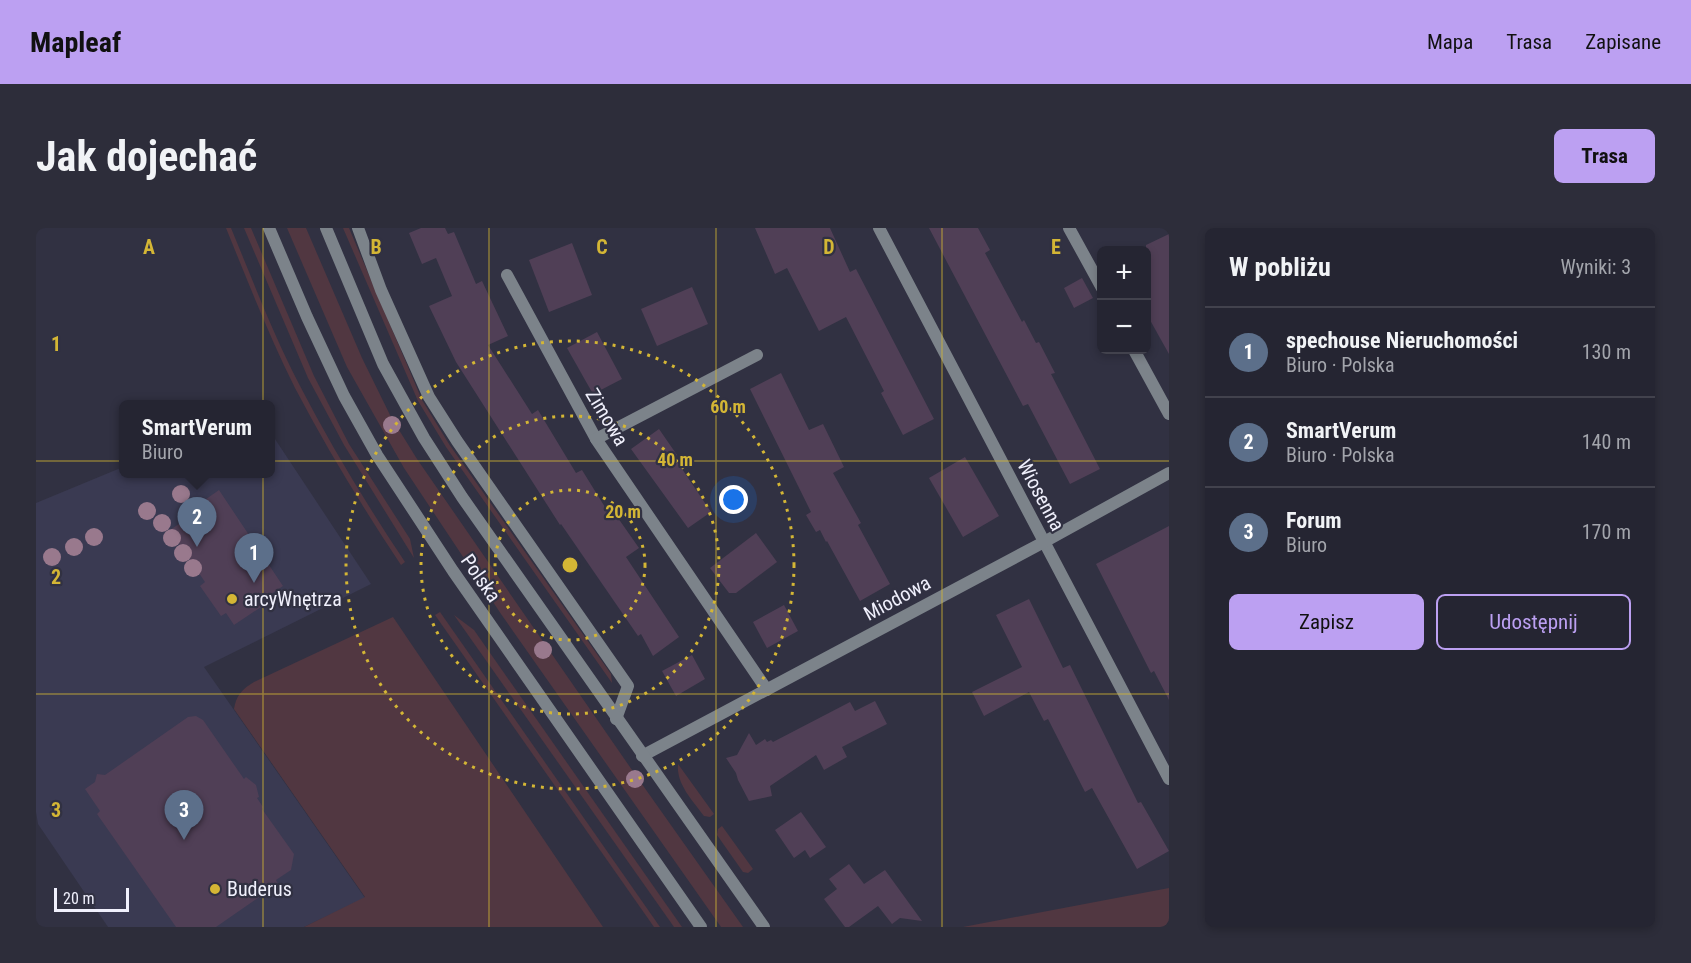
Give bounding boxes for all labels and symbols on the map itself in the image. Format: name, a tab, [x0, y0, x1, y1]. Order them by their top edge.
text: A	[143, 235, 155, 259]
text: B	[370, 235, 382, 259]
text: C	[596, 235, 608, 259]
text: D	[823, 235, 835, 259]
text: E	[1051, 235, 1061, 259]
text: 1	[51, 332, 61, 356]
street label: Zimowa	[581, 384, 633, 450]
text: 60 m	[710, 396, 746, 417]
text: 40 m	[657, 449, 693, 470]
street label: Wiosenna	[1012, 455, 1070, 535]
your location	[719, 485, 748, 514]
pin: 2	[178, 498, 216, 547]
text: 20 m	[605, 501, 641, 522]
pin: 1	[234, 534, 274, 583]
street label: Polska	[456, 549, 506, 607]
centre of rings	[560, 555, 580, 575]
text: 2	[51, 565, 61, 589]
street label: Miodowa	[859, 570, 935, 626]
place label: arcyWnętrza	[244, 587, 342, 611]
marker: arcyWnętrza	[225, 592, 239, 606]
pin: 3	[164, 790, 204, 840]
text: 3	[51, 798, 61, 822]
place label: Buderus	[227, 877, 292, 901]
marker: Buderus	[208, 882, 222, 896]
scale bar	[54, 885, 129, 912]

